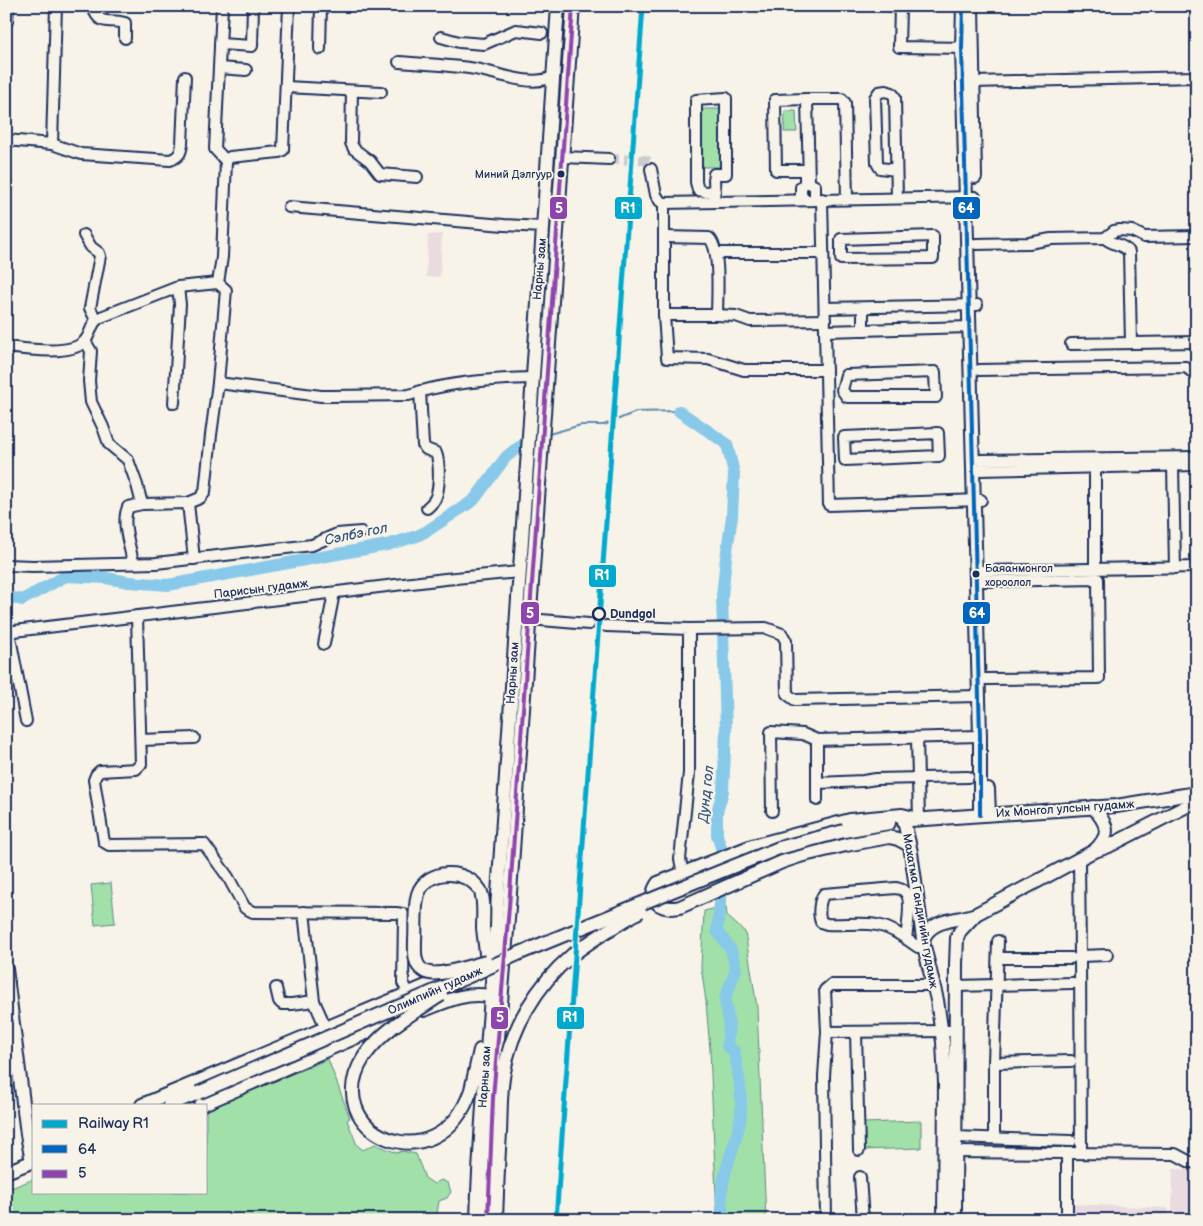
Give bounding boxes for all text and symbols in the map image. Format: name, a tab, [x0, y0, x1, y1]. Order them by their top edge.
place label: Миний Дэлгуур	[475, 168, 553, 181]
marker: Миний Дэлгуур	[556, 169, 566, 179]
line badge: 5	[549, 196, 568, 220]
line badge: R1	[614, 196, 643, 220]
line badge: 64	[952, 196, 981, 220]
text: 5	[555, 200, 563, 217]
text: R1	[620, 200, 636, 217]
text: 64	[958, 200, 975, 217]
street label: Нарны зам	[530, 237, 550, 301]
water label: Сэлбэ гол	[323, 519, 389, 549]
place label: Баяанмонгол хороолол	[985, 562, 1053, 589]
line badge: R1	[588, 564, 617, 588]
text: R1	[594, 567, 610, 584]
marker: Баяанмонгол хороолол	[971, 569, 981, 579]
street label: Парисын гудамж	[213, 576, 310, 602]
line badge: 5	[520, 601, 540, 625]
line badge: 64	[962, 601, 991, 625]
text: 5	[526, 605, 534, 622]
text: 64	[969, 605, 986, 622]
marker: Dundgol	[592, 607, 606, 621]
place label: Dundgol	[610, 607, 655, 622]
street label: Нарны зам	[503, 641, 523, 705]
water label: Дунд гол	[694, 765, 717, 824]
street label: Их Монгол улсын гудамж	[995, 797, 1135, 821]
street label: Махатма Гандигийн гудамж	[899, 832, 941, 990]
street label: Олимпийн гудамж	[386, 963, 485, 1018]
line badge: 5	[490, 1006, 509, 1030]
line badge: R1	[556, 1006, 585, 1030]
text: 5	[496, 1009, 504, 1026]
text: R1	[562, 1009, 578, 1026]
street label: Нарны зам	[475, 1045, 495, 1109]
legend	[32, 1104, 208, 1194]
text: Railway R1	[78, 1114, 149, 1133]
text: 64	[78, 1140, 96, 1159]
text: 5	[78, 1164, 87, 1183]

